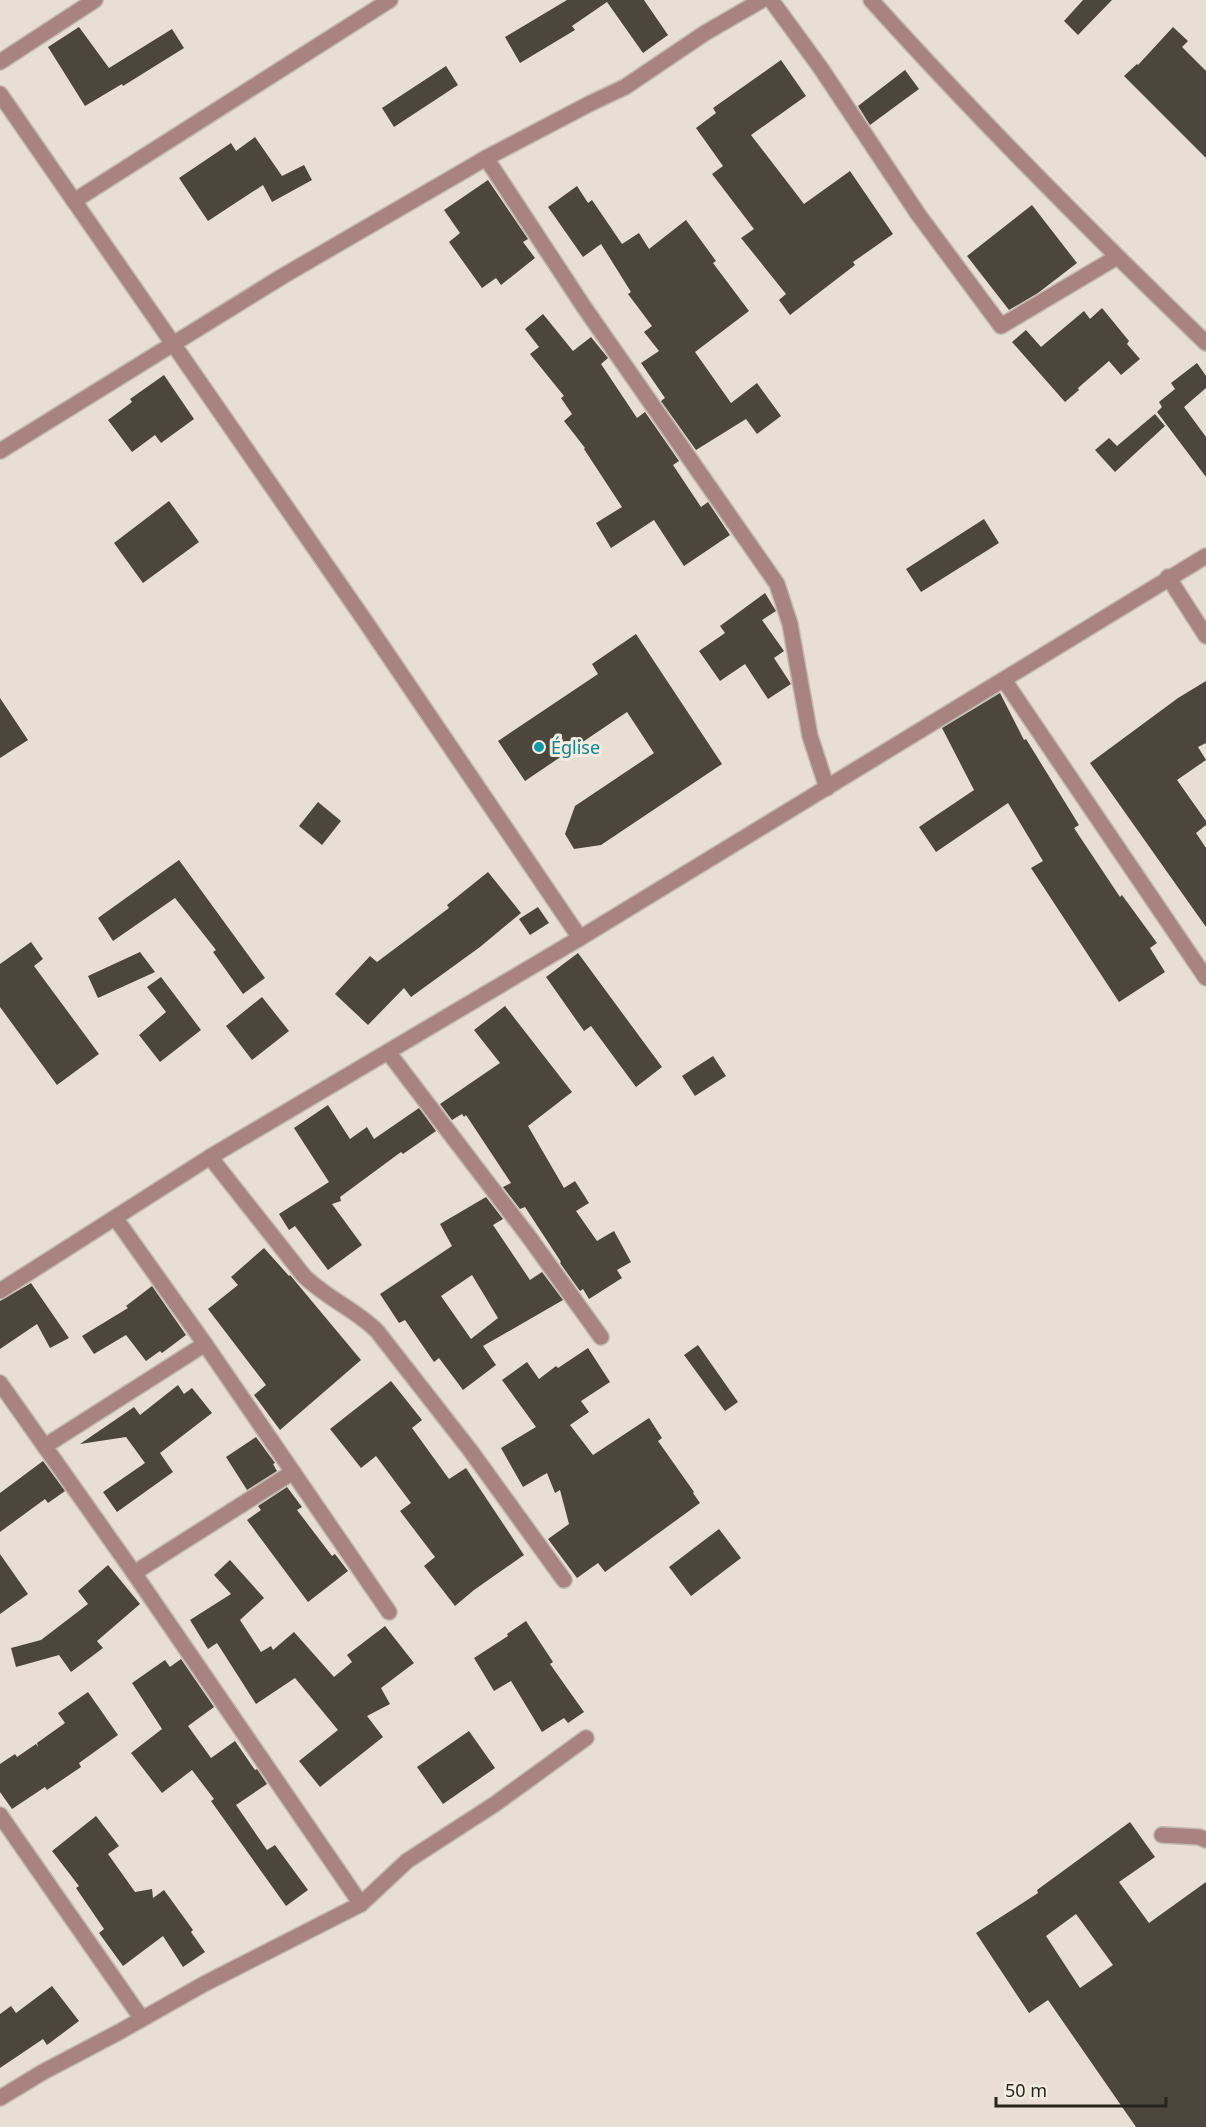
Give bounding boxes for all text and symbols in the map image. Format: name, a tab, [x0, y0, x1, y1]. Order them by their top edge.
place label: Église	[551, 735, 600, 759]
marker: Église	[532, 740, 546, 754]
scale bar	[996, 2070, 1166, 2108]
text: 50 m	[1005, 2078, 1047, 2102]

